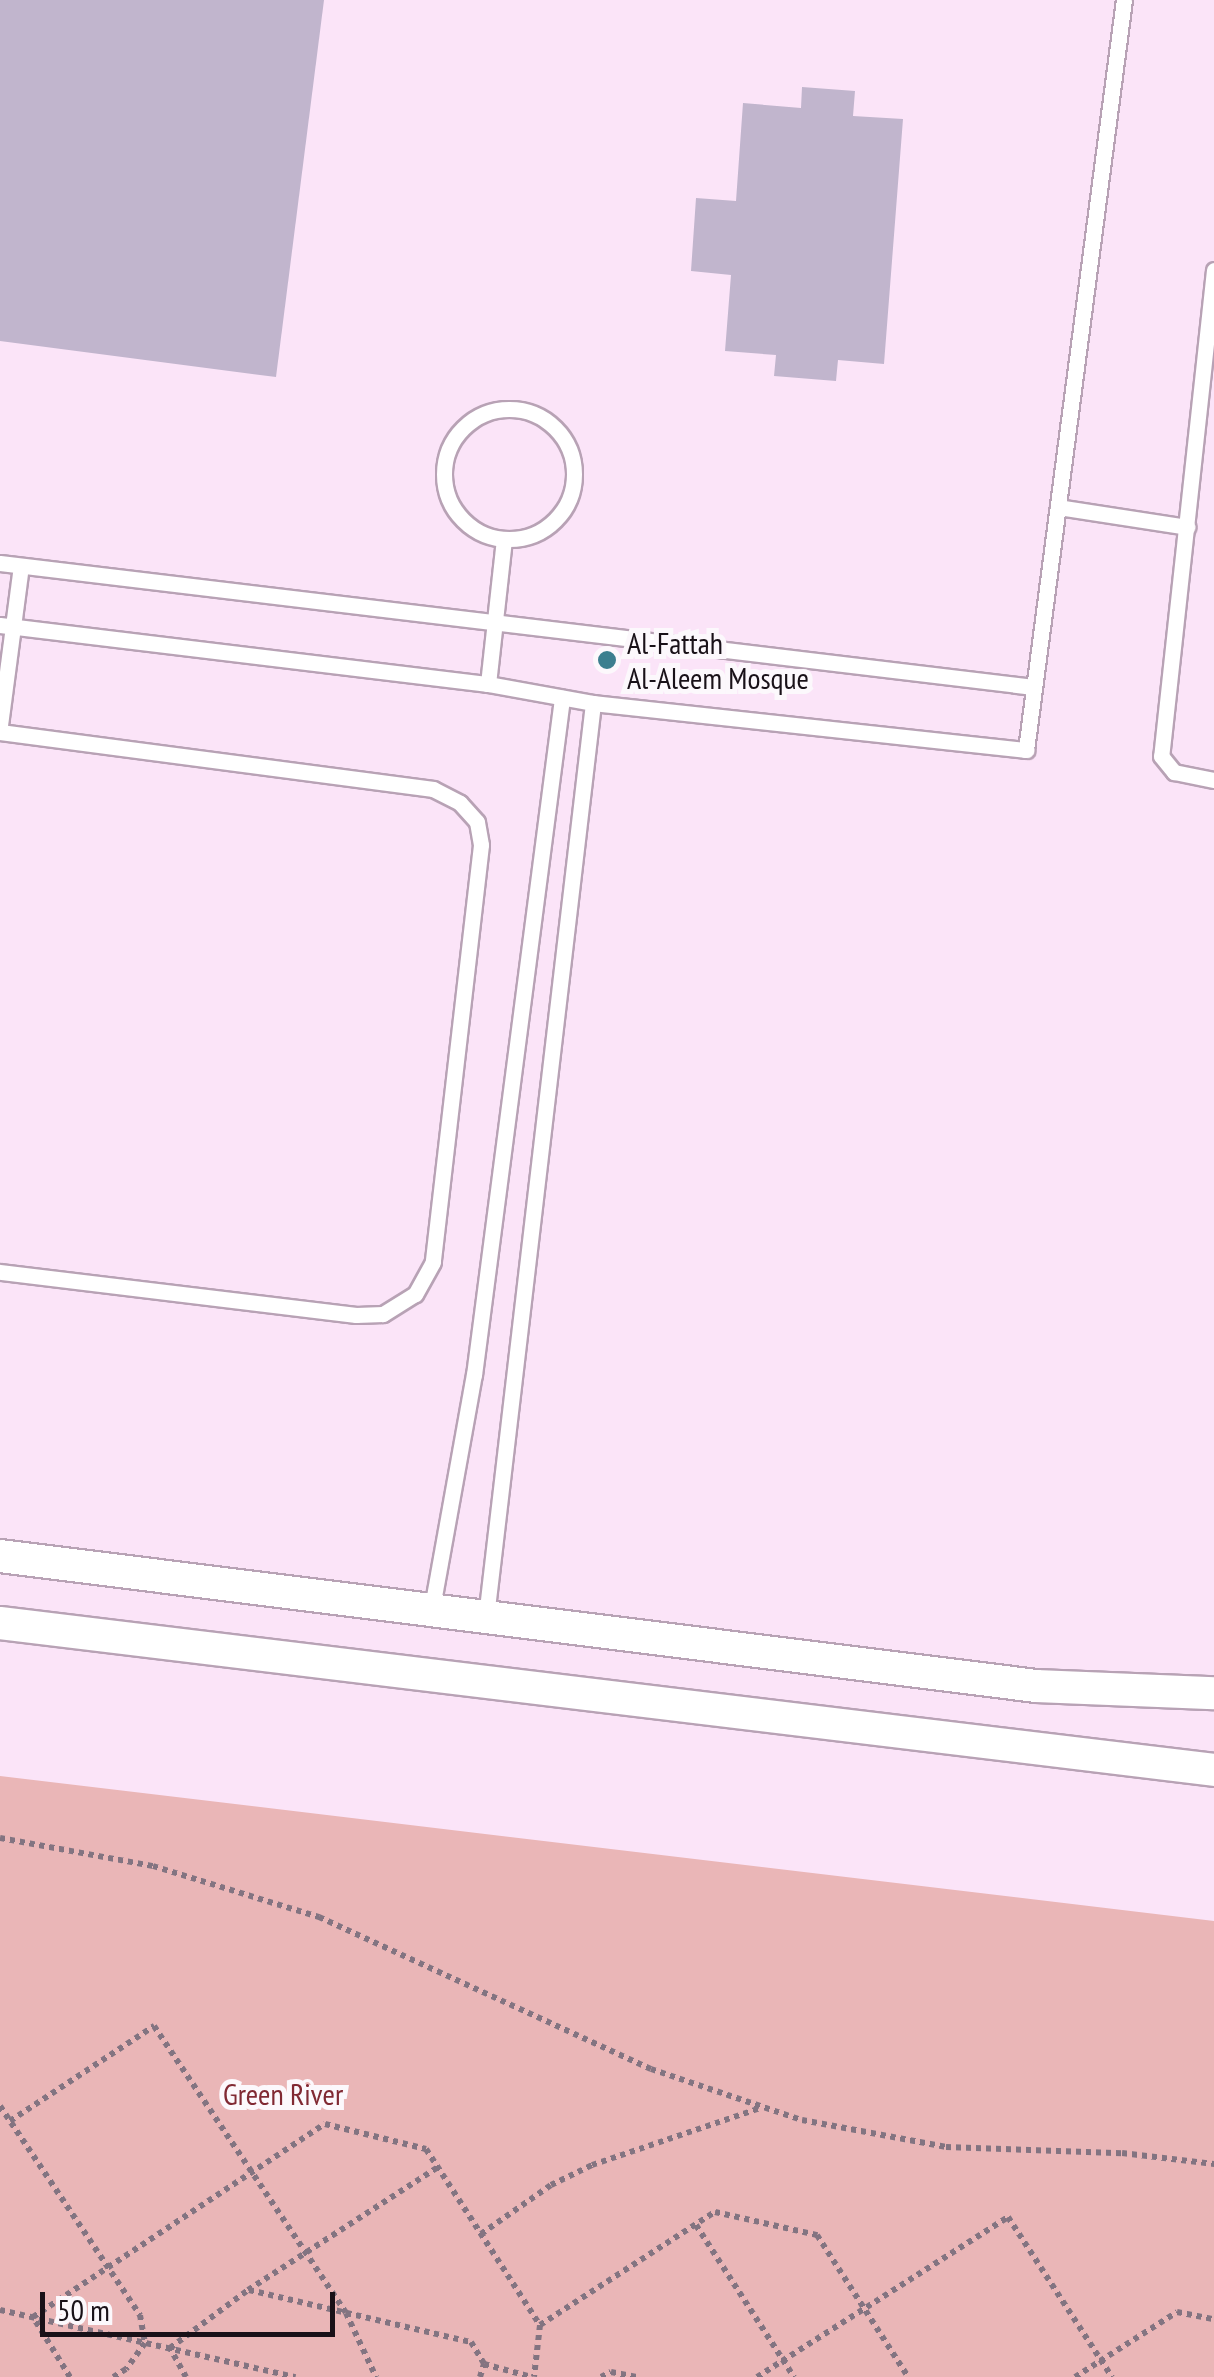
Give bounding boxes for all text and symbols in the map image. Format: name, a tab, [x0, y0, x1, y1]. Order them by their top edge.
place label: Al-Fattah Al-Aleem Mosque	[627, 625, 809, 696]
marker: Al-Fattah Al-Aleem Mosque	[596, 649, 618, 671]
park label: Green River	[223, 2076, 343, 2112]
scale bar	[45, 2272, 340, 2334]
text: 50 m	[57, 2290, 110, 2329]

